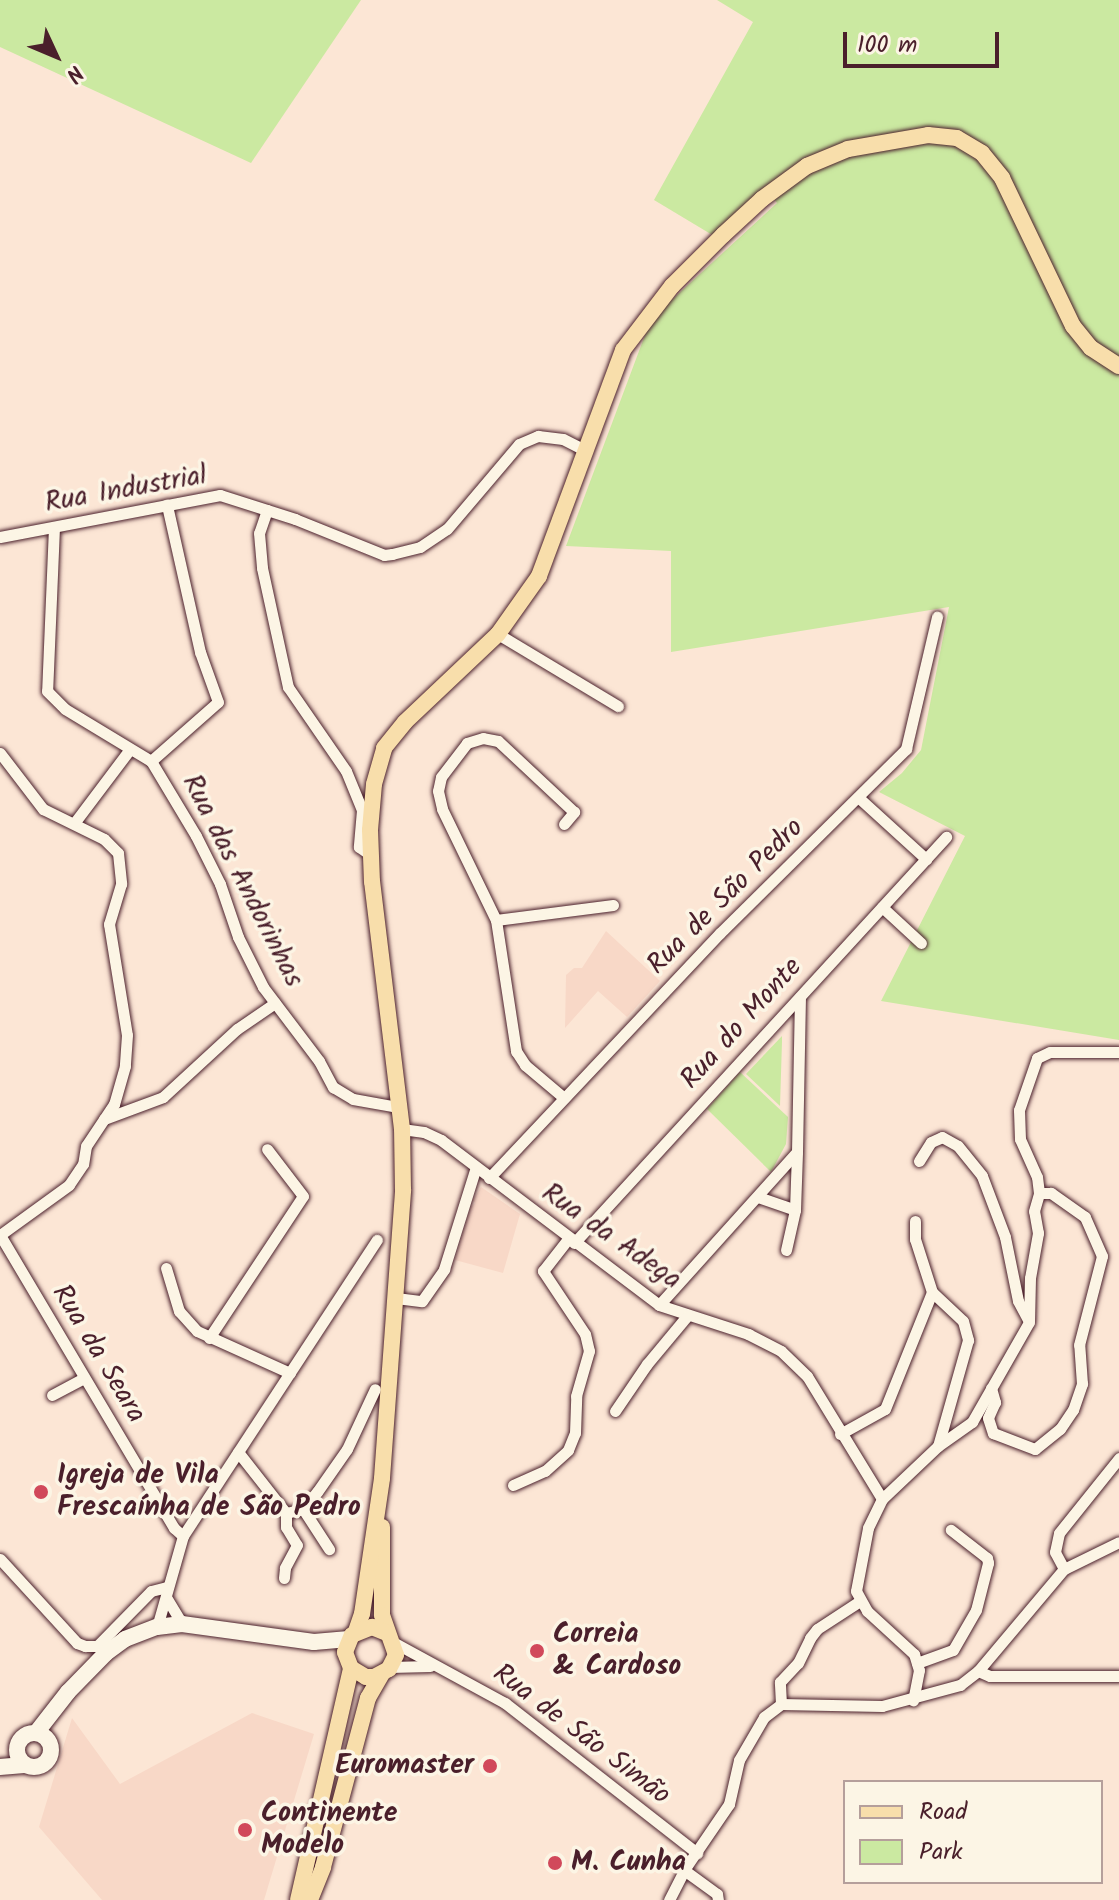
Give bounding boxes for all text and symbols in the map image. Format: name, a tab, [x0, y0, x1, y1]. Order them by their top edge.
north arrow	[16, 16, 96, 96]
scale bar	[847, 16, 1003, 66]
text: 100 m	[857, 26, 917, 65]
text: N	[56, 56, 91, 90]
street label: Rua Industrial	[42, 459, 210, 521]
street label: Rua das Andorinhas	[174, 769, 310, 993]
street label: Rua de São Pedro	[641, 812, 811, 982]
street label: Rua do Monte	[674, 951, 810, 1097]
street label: Rua da Adega	[535, 1177, 687, 1297]
street label: Rua da Seara	[44, 1279, 152, 1429]
place label: Igreja de Vila Frescaínha de São Pedro	[57, 1459, 361, 1525]
marker: Igreja de Vila Frescaínha de São Pedro	[32, 1483, 50, 1501]
place label: Correia & Cardoso	[553, 1618, 681, 1684]
marker: Correia & Cardoso	[528, 1642, 546, 1660]
street label: Rua de São Simão	[486, 1657, 676, 1813]
place label: Euromaster	[335, 1749, 474, 1783]
marker: Euromaster	[481, 1757, 499, 1775]
legend	[843, 1780, 1103, 1884]
text: Road	[919, 1793, 967, 1832]
place label: Continente Modelo	[261, 1797, 397, 1863]
marker: Continente Modelo	[236, 1821, 254, 1839]
text: Park	[919, 1833, 963, 1872]
place label: M. Cunha	[571, 1846, 686, 1880]
marker: M. Cunha	[546, 1854, 564, 1872]

